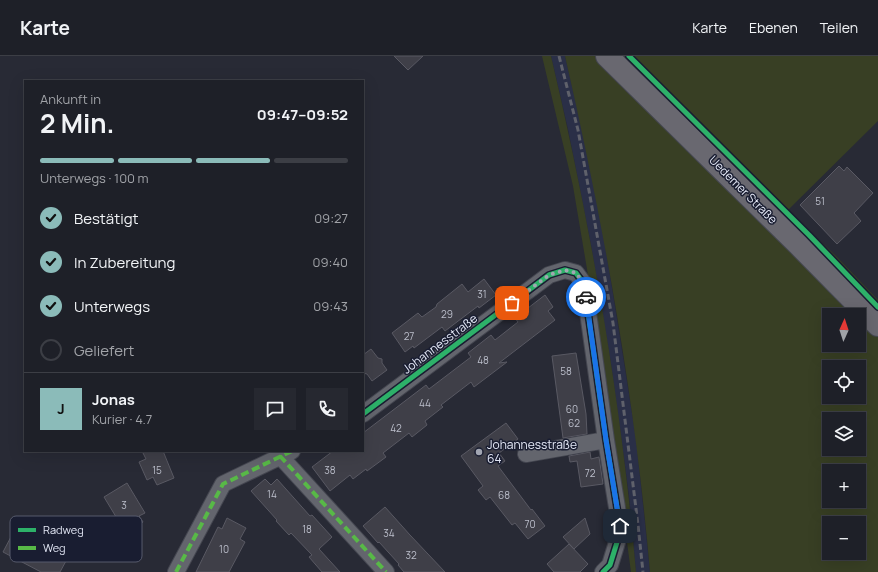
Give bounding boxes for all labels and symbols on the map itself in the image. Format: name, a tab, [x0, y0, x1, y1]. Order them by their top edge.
street label: Uedemer Straße	[705, 152, 781, 228]
house number: 51	[815, 194, 825, 208]
courier	[566, 277, 606, 317]
pin	[495, 286, 529, 320]
house number: 31	[477, 287, 487, 301]
house number: 29	[441, 307, 453, 321]
north arrow	[822, 308, 866, 352]
street label: Johannesstraße	[399, 310, 481, 377]
house number: 27	[404, 329, 414, 343]
house number: 48	[477, 353, 489, 367]
house number: 58	[560, 364, 572, 378]
house number: 44	[419, 396, 431, 410]
house number: 60	[566, 402, 578, 416]
house number: 62	[568, 416, 580, 430]
house number: 42	[390, 421, 402, 435]
place label: Johannesstraße 64	[487, 436, 577, 467]
marker: Johannesstraße 64	[474, 447, 484, 457]
house number: 15	[152, 463, 162, 477]
house number: 38	[324, 463, 336, 477]
house number: 72	[585, 466, 596, 480]
house number: 14	[267, 487, 277, 501]
house number: 68	[498, 488, 510, 502]
house number: 3	[121, 498, 127, 512]
pin	[603, 509, 637, 543]
legend	[10, 516, 142, 562]
house number: 70	[524, 517, 536, 531]
text: Radweg	[43, 522, 84, 537]
house number: 18	[302, 522, 312, 536]
house number: 34	[383, 526, 395, 540]
text: Weg	[43, 540, 66, 555]
house number: 10	[219, 542, 229, 556]
house number: 32	[405, 548, 417, 562]

